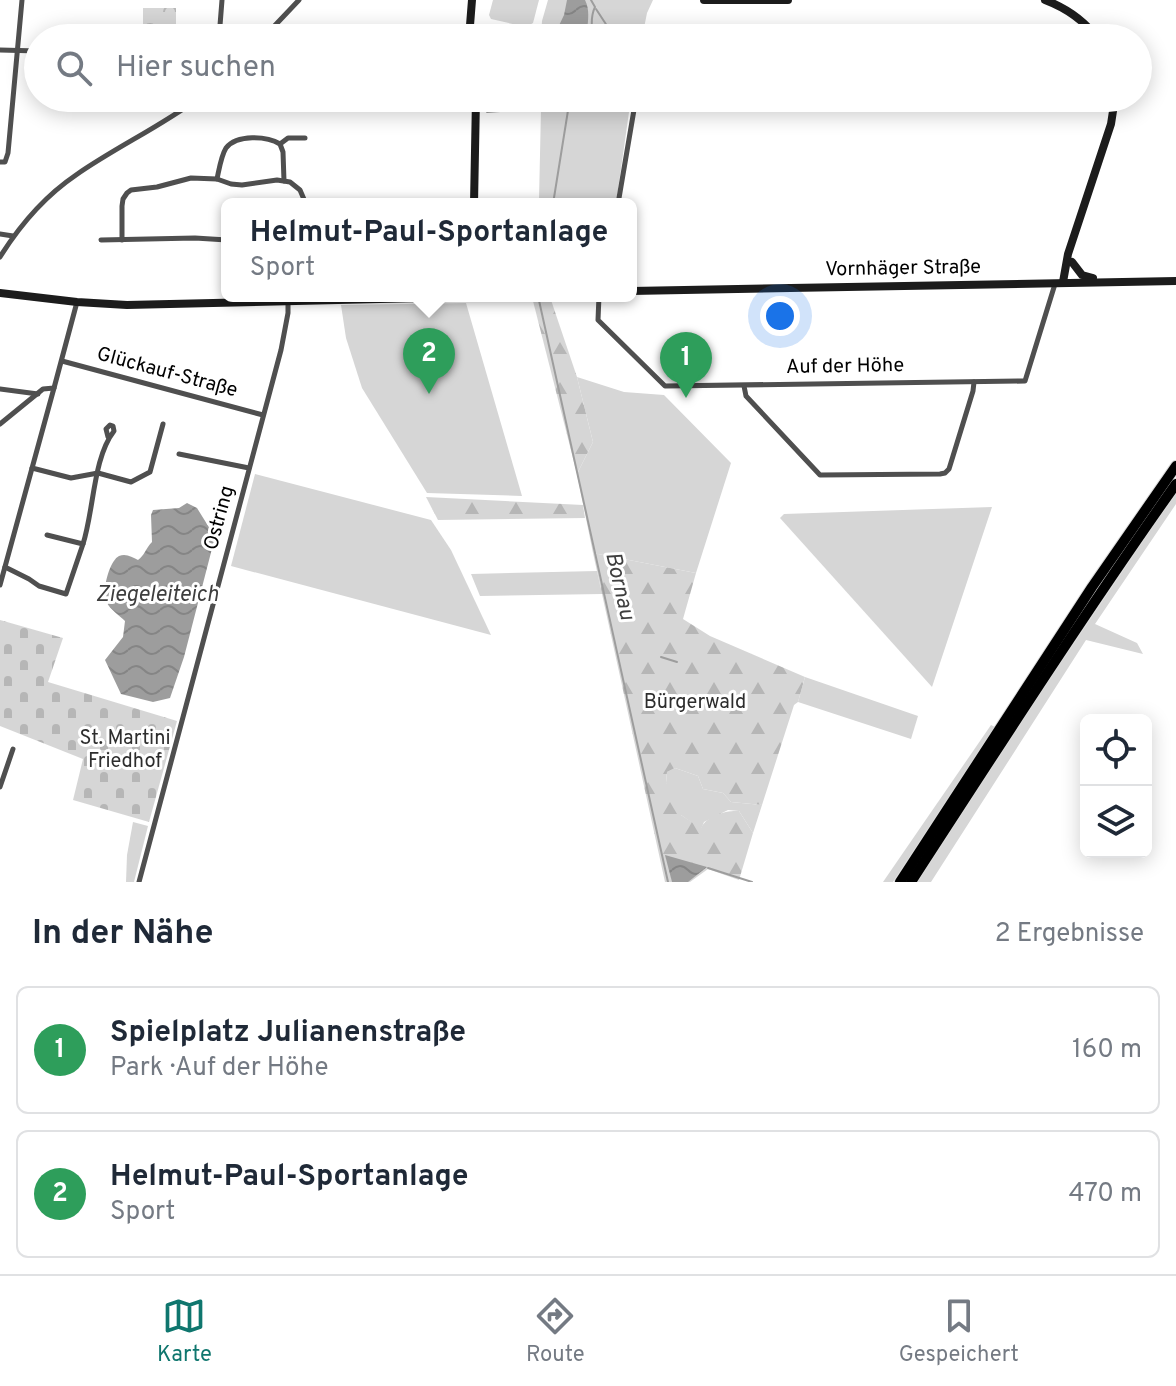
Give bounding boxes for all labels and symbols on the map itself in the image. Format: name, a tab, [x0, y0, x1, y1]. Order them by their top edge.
street label: Vornhäger Straße	[825, 255, 981, 283]
your location	[760, 296, 800, 336]
pin: 2	[403, 328, 455, 394]
pin: 1	[660, 332, 712, 398]
street label: Glückauf-Straße	[94, 342, 240, 404]
street label: Auf der Höhe	[786, 353, 904, 381]
street label: Ostring	[199, 483, 241, 553]
water label: Bornau	[598, 549, 640, 624]
water label: Ziegeleiteich	[96, 582, 219, 609]
park label: Bürgerwald	[644, 690, 746, 716]
park label: St. Martini Friedhof	[79, 726, 171, 775]

